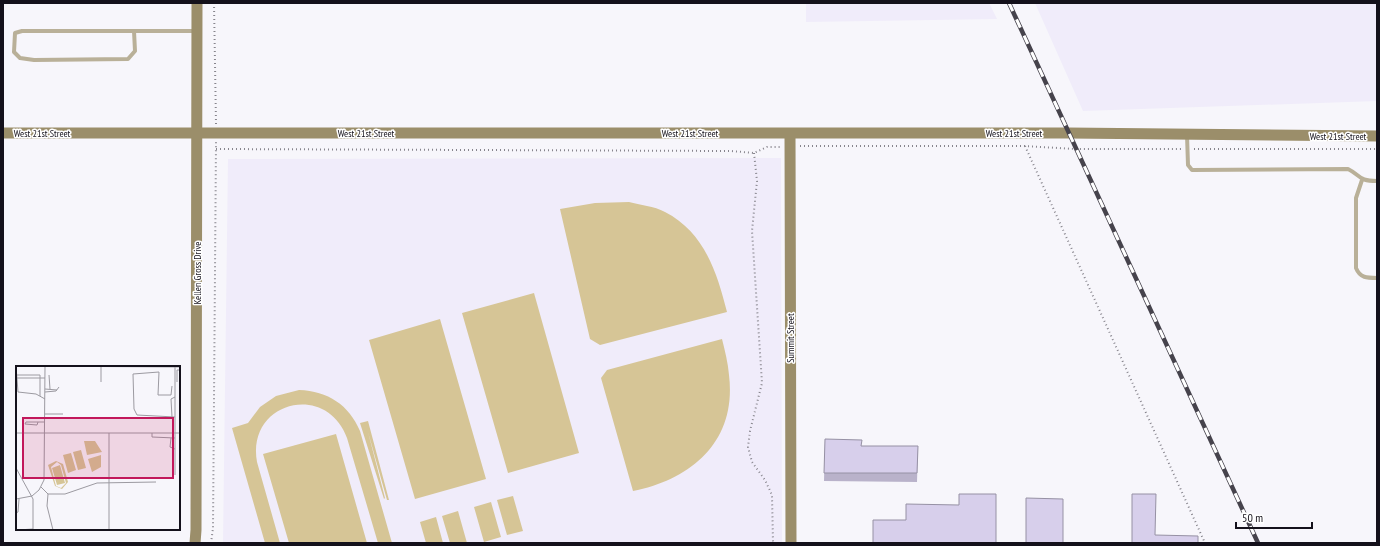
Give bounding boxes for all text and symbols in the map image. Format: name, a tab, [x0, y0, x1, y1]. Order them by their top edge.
street label: West 21st Street	[14, 127, 71, 140]
street label: West 21st Street	[338, 127, 395, 140]
street label: West 21st Street	[662, 127, 719, 140]
street label: West 21st Street	[986, 127, 1043, 140]
street label: West 21st Street	[1310, 130, 1367, 143]
street label: Kellen Gross Drive	[191, 242, 204, 305]
street label: Summit Street	[784, 313, 797, 363]
inset map	[16, 366, 180, 530]
scale bar	[1236, 504, 1312, 530]
text: 50 m	[1242, 510, 1263, 525]

